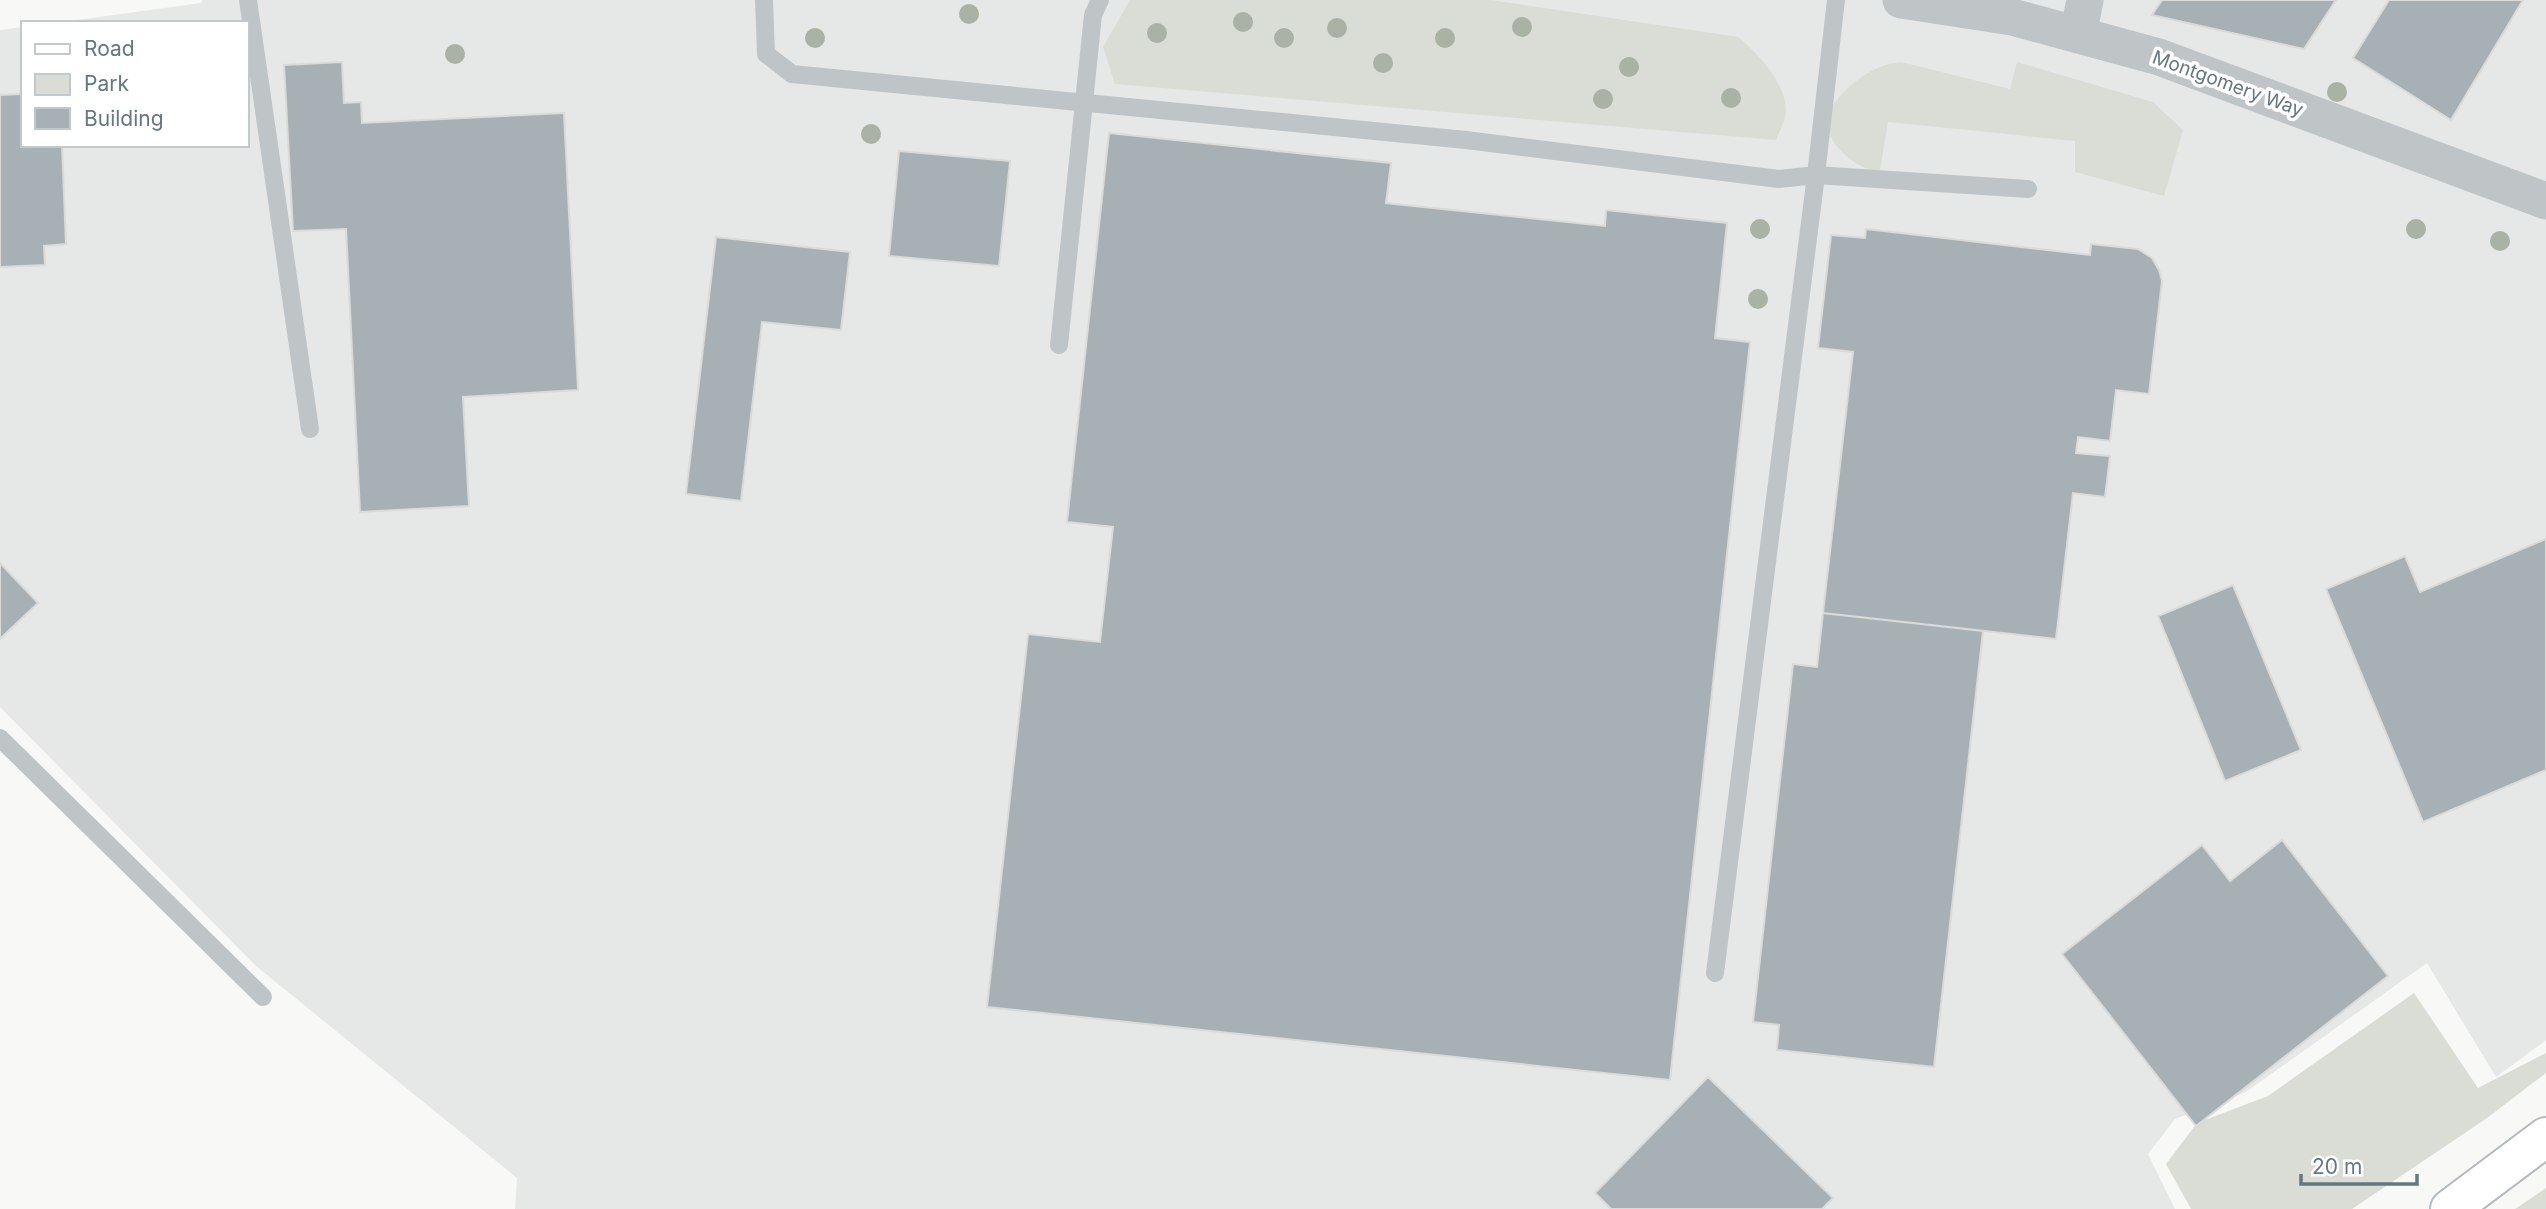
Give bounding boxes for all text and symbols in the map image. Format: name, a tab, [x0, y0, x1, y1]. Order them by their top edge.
legend	[21, 21, 248, 147]
text: Road	[84, 36, 135, 61]
street label: Montgomery Way	[2149, 45, 2307, 122]
text: Park	[84, 71, 129, 96]
text: Building	[84, 106, 164, 131]
scale bar	[2301, 1142, 2416, 1186]
text: 20 m	[2312, 1154, 2362, 1179]

